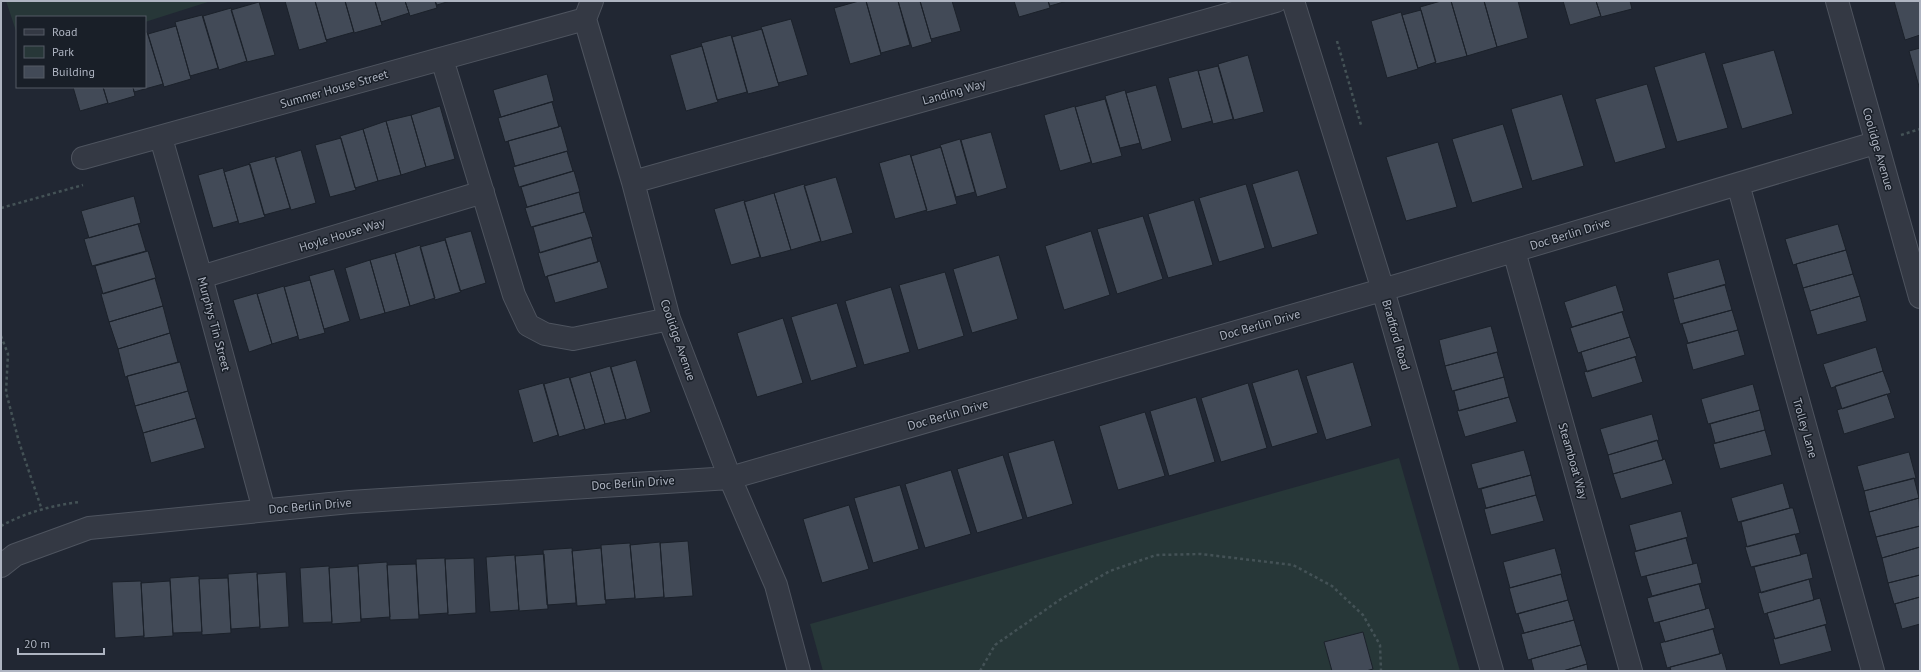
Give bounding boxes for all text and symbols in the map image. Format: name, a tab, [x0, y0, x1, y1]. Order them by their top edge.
legend	[16, 16, 146, 88]
text: Road	[52, 24, 77, 39]
text: Park	[52, 44, 74, 59]
text: Building	[52, 64, 95, 79]
street label: Summer House Street	[278, 66, 390, 111]
street label: Landing Way	[920, 75, 988, 108]
street label: Coolidge Avenue	[1860, 106, 1897, 192]
street label: Hoyle House Way	[297, 214, 387, 255]
street label: Doc Berlin Drive	[1528, 214, 1612, 253]
street label: Murphys Tin Street	[195, 275, 234, 373]
street label: Coolidge Avenue	[657, 297, 699, 383]
street label: Bradford Road	[1379, 298, 1414, 372]
street label: Doc Berlin Drive	[1218, 306, 1302, 343]
street label: Doc Berlin Drive	[906, 396, 990, 433]
street label: Trolley Lane	[1790, 396, 1821, 460]
street label: Steamboat Way	[1555, 421, 1592, 501]
street label: Doc Berlin Drive	[591, 472, 675, 493]
street label: Doc Berlin Drive	[268, 494, 352, 517]
scale bar	[18, 630, 104, 656]
text: 20 m	[24, 636, 50, 651]

